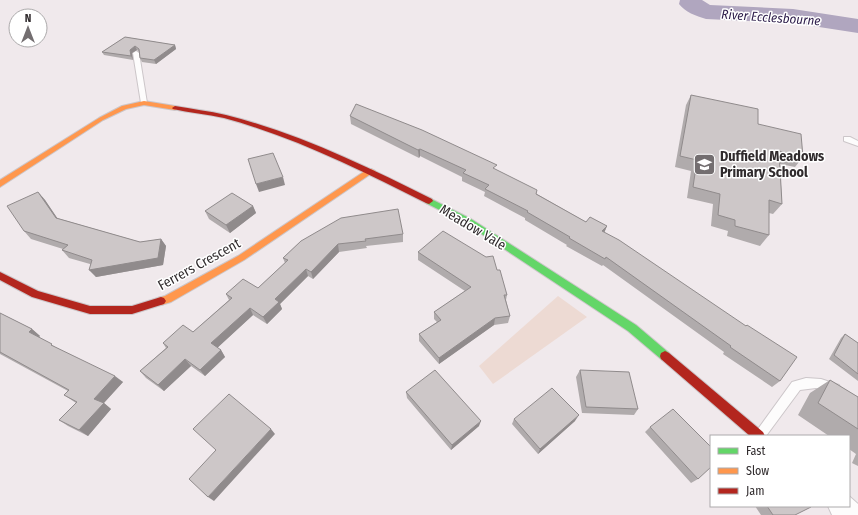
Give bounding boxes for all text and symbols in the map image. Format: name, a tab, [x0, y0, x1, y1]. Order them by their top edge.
water label: River Ecclesbourne	[721, 7, 821, 28]
north arrow	[8, 8, 48, 48]
text: N	[25, 12, 31, 25]
place label: Duffield Meadows Primary School	[720, 148, 824, 181]
school or university icon: Duffield Meadows Primary School	[692, 151, 718, 177]
street label: Meadow Vale	[436, 201, 509, 254]
street label: Ferrers Crescent	[155, 235, 244, 294]
legend	[710, 435, 850, 507]
text: Fast	[746, 444, 765, 458]
text: Slow	[746, 464, 769, 478]
text: Jam	[746, 484, 764, 498]

